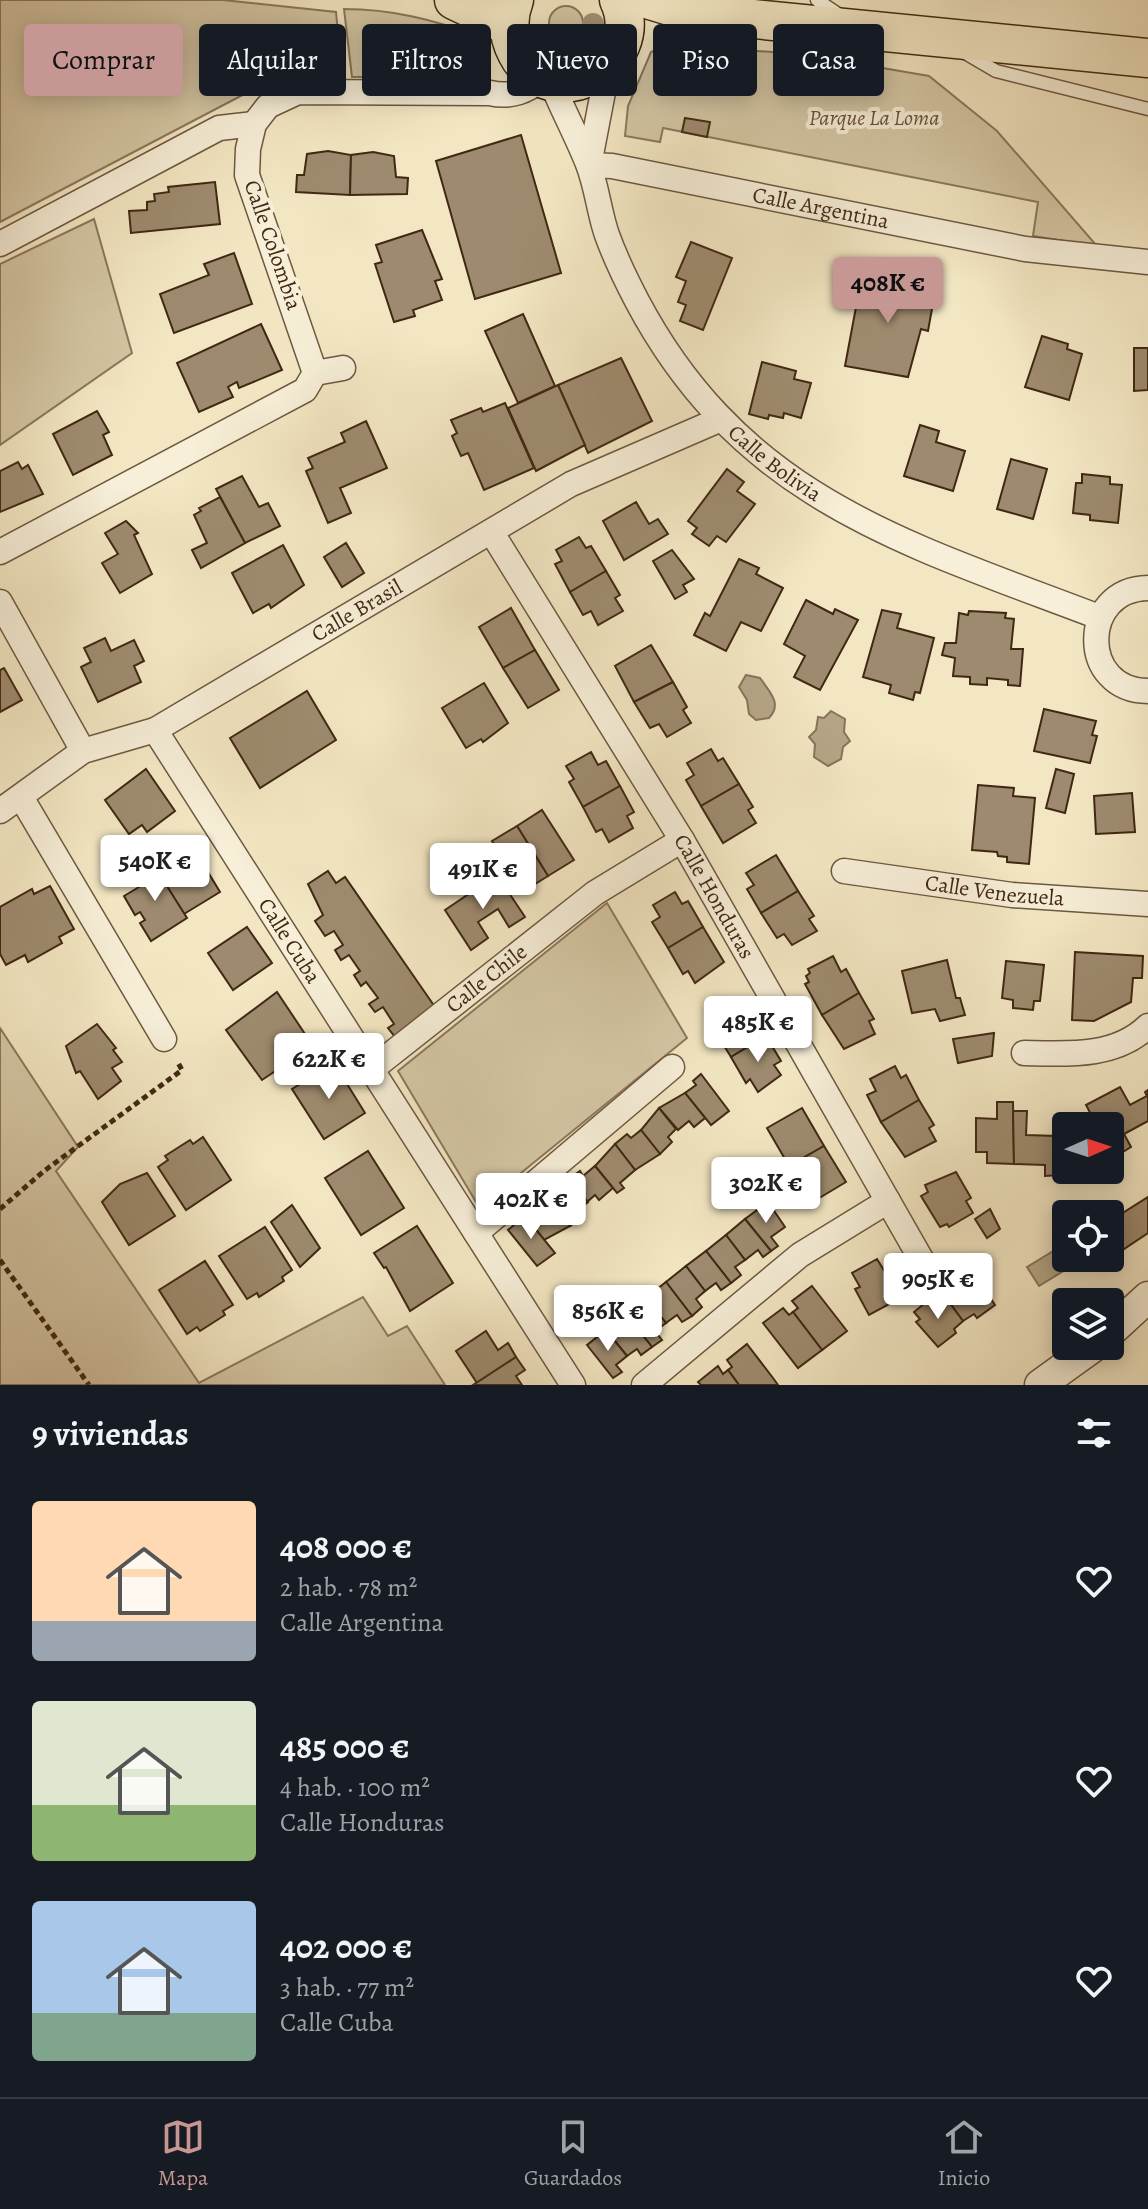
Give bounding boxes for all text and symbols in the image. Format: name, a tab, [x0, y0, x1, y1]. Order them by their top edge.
chip: Comprar	[24, 24, 183, 96]
chip: Alquilar	[199, 24, 346, 96]
chip: Filtros	[362, 24, 491, 96]
chip: Nuevo	[507, 24, 637, 96]
chip: Piso	[653, 24, 757, 96]
chip: Casa	[773, 24, 884, 96]
park label: Parque La Loma	[809, 103, 939, 133]
street label: Calle Colombia	[237, 176, 309, 315]
street label: Calle Argentina	[750, 180, 892, 236]
pin: 408K €	[823, 257, 953, 325]
text: 408K €	[851, 265, 925, 300]
street label: Calle Bolivia	[721, 418, 828, 509]
street label: Calle Brasil	[306, 572, 408, 649]
street label: Calle Honduras	[667, 829, 762, 964]
pin: 540K €	[90, 835, 220, 903]
text: 540K €	[119, 843, 191, 878]
pin: 491K €	[418, 843, 548, 911]
text: 491K €	[448, 851, 518, 886]
street label: Calle Venezuela	[923, 868, 1066, 913]
street label: Calle Cuba	[251, 892, 328, 990]
street label: Calle Chile	[440, 937, 534, 1020]
pin: 485K €	[693, 996, 823, 1064]
text: 485K €	[722, 1004, 794, 1039]
pin: 622K €	[264, 1033, 394, 1101]
text: 622K €	[292, 1041, 366, 1076]
north arrow	[1052, 1112, 1124, 1184]
map controls	[1052, 1112, 1124, 1360]
pin: 302K €	[701, 1157, 831, 1225]
text: 302K €	[729, 1165, 803, 1200]
pin: 402K €	[466, 1173, 596, 1241]
text: 402K €	[494, 1181, 568, 1216]
button: locate	[1052, 1200, 1124, 1272]
pin: 905K €	[873, 1253, 1003, 1321]
text: 905K €	[902, 1261, 974, 1296]
pin: 856K €	[543, 1285, 673, 1353]
button: layers	[1052, 1288, 1124, 1360]
text: 856K €	[572, 1293, 644, 1328]
text: 9 viviendas	[32, 1410, 189, 1457]
icon: filters	[1072, 1411, 1116, 1455]
text: 408 000 €	[280, 1523, 412, 1570]
icon: home	[96, 1533, 192, 1629]
icon: heart	[1072, 1559, 1116, 1603]
text: 2 hab. · 78 m²	[280, 1570, 417, 1605]
text: Calle Argentina	[280, 1605, 444, 1640]
text: 485 000 €	[280, 1723, 409, 1770]
icon: home	[96, 1733, 192, 1829]
icon: heart	[1072, 1759, 1116, 1803]
text: 4 hab. · 100 m²	[280, 1770, 430, 1805]
text: Calle Honduras	[280, 1805, 444, 1840]
text: 402 000 €	[280, 1923, 412, 1970]
icon: home	[96, 1933, 192, 2029]
icon: heart	[1072, 1959, 1116, 2003]
text: 3 hab. · 77 m²	[280, 1970, 414, 2005]
text: Calle Cuba	[280, 2005, 394, 2040]
tab: Mapa	[158, 2115, 208, 2193]
tab: Guardados	[524, 2115, 622, 2193]
tab: Inicio	[938, 2115, 990, 2193]

